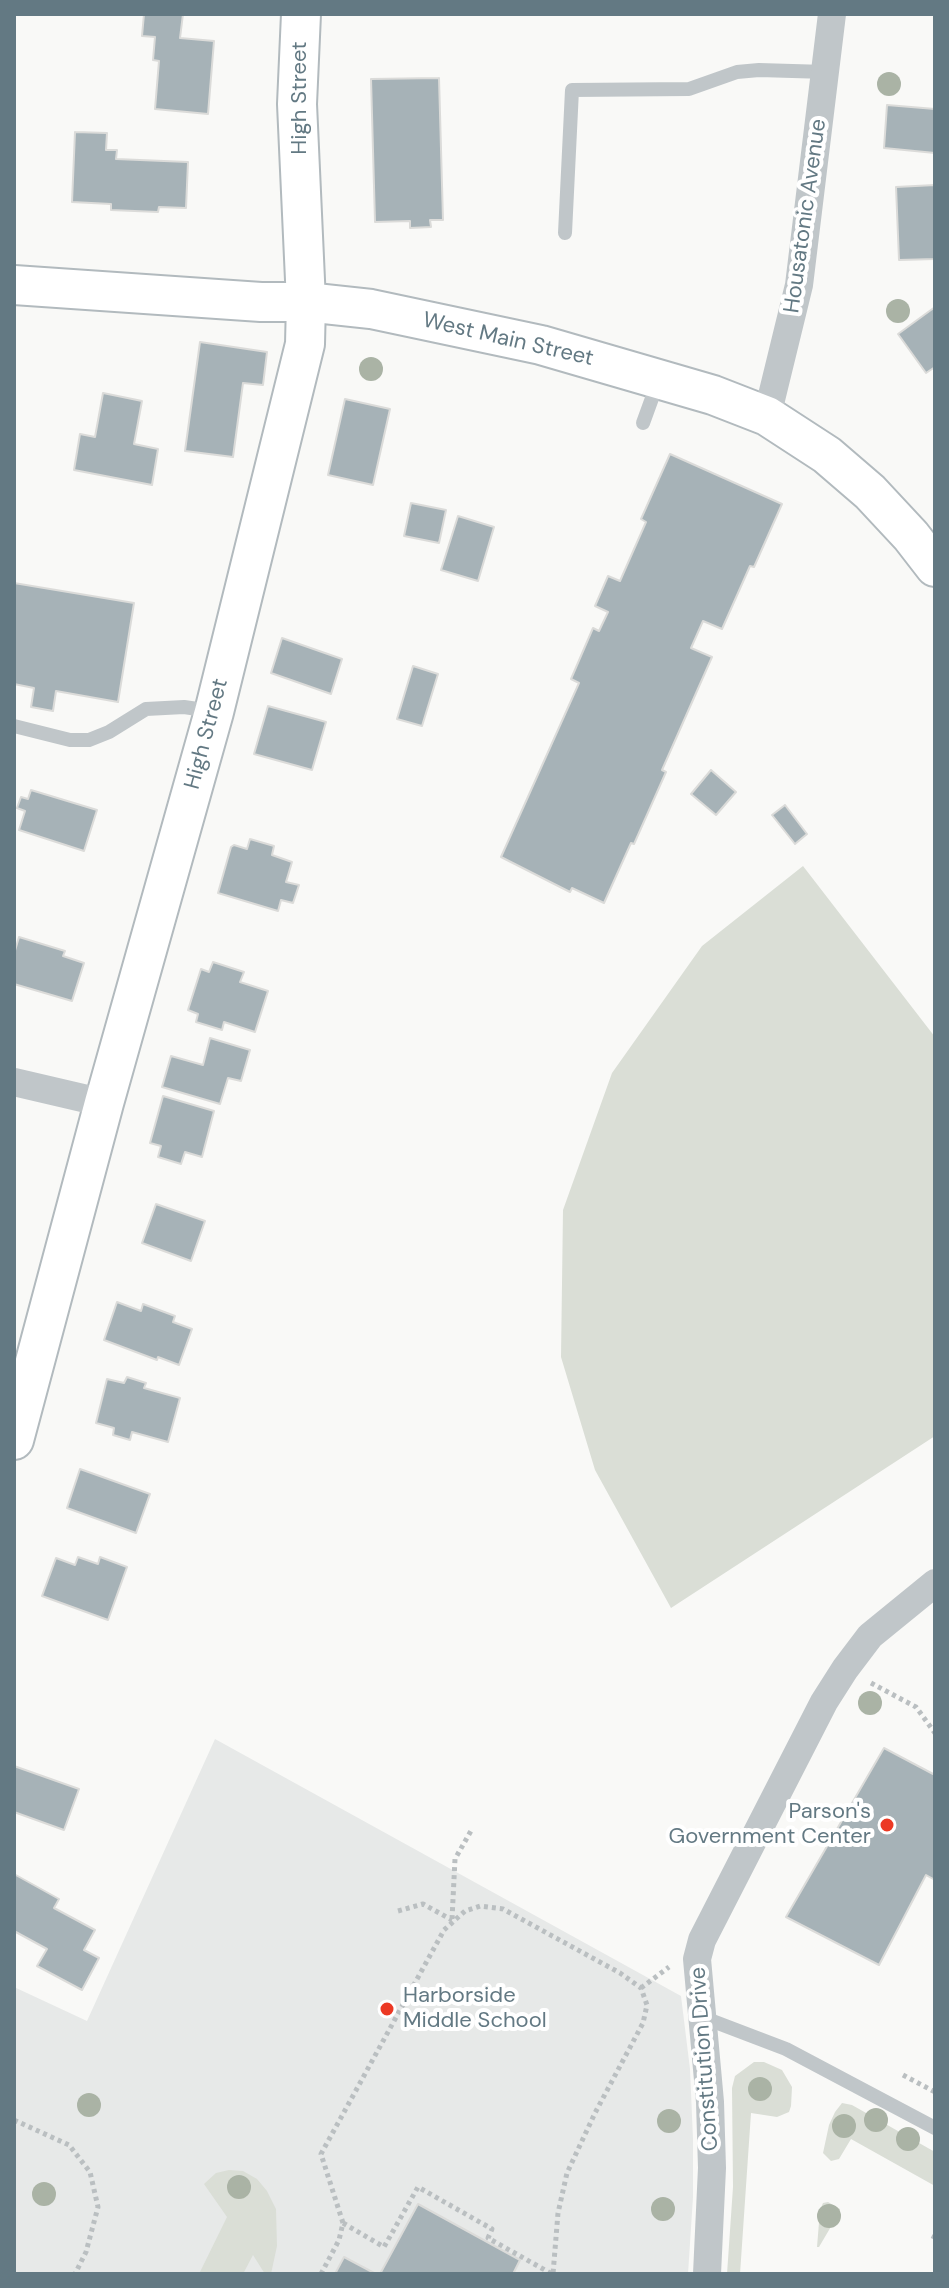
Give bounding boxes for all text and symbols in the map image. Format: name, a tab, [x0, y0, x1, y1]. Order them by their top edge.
street label: High Street	[287, 41, 313, 155]
street label: Housatonic Avenue	[779, 117, 833, 315]
street label: West Main Street	[420, 308, 596, 372]
street label: High Street	[180, 676, 234, 792]
place label: Parson's Government Center	[668, 1799, 871, 1850]
marker: Parson's Government Center	[878, 1816, 896, 1834]
street label: Constitution Drive	[685, 1966, 725, 2152]
place label: Harborside Middle School	[403, 1983, 547, 2034]
marker: Harborside Middle School	[378, 2000, 396, 2018]

